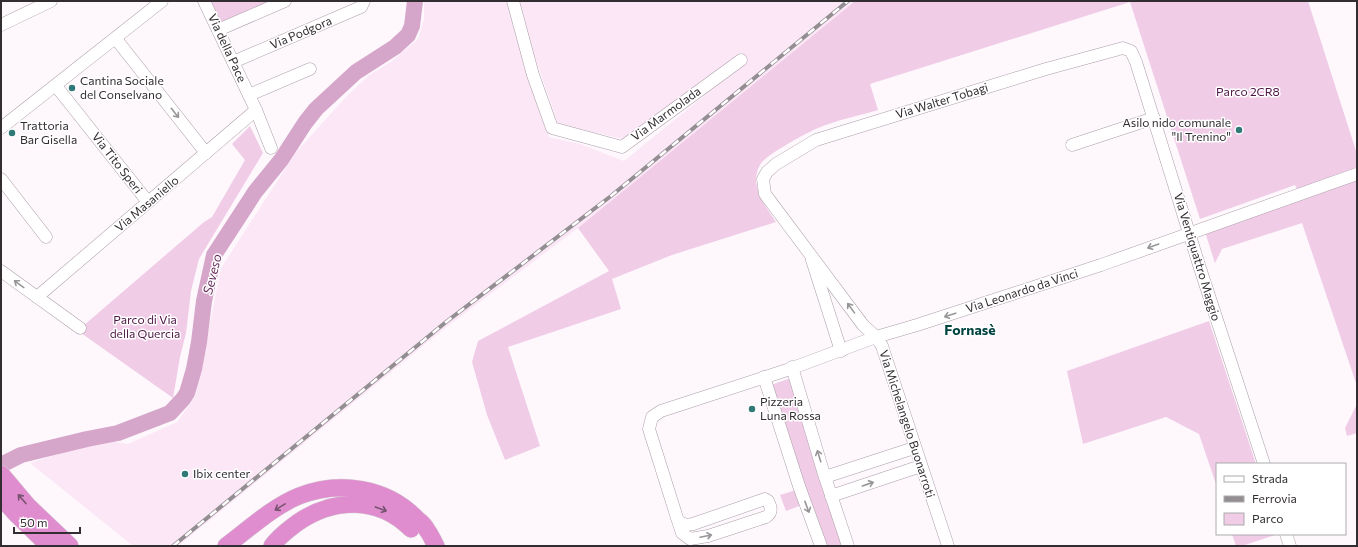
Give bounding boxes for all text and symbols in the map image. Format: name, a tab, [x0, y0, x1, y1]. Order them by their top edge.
street label: Via della Pace	[206, 11, 250, 84]
street label: Via Podgora	[268, 13, 334, 51]
place label: Cantina Sociale del Conselvano	[80, 73, 164, 101]
street label: Via Walter Tobagi	[894, 79, 990, 121]
marker: Cantina Sociale del Conselvano	[67, 83, 77, 93]
street label: Via Marmolada	[628, 83, 703, 143]
park label: Parco 2CR8	[1216, 84, 1280, 98]
one-way arrow	[170, 108, 179, 119]
place label: Asilo nido comunale "Il Trenino"	[1122, 115, 1231, 143]
place label: Trattoria Bar Gisella	[20, 118, 77, 146]
marker: Asilo nido comunale "Il Trenino"	[1234, 125, 1244, 135]
marker: Trattoria Bar Gisella	[7, 128, 17, 138]
street label: Via Tito Speri	[90, 129, 146, 196]
street label: Via Masaniello	[112, 173, 181, 234]
street label: Via Ventiquattro Maggio	[1172, 191, 1224, 322]
one-way arrow	[1147, 243, 1159, 251]
water label: Seveso	[199, 252, 225, 296]
street label: Via Leonardo da Vinci	[964, 265, 1080, 315]
one-way arrow	[14, 280, 25, 288]
one-way arrow	[846, 303, 855, 314]
one-way arrow	[944, 311, 956, 319]
park label: Parco di Via della Quercia	[110, 312, 180, 340]
district label: Fornasè	[944, 321, 996, 338]
street label: Via Michelangelo Buonarroti	[877, 348, 938, 499]
place label: Pizzeria Luna Rossa	[760, 394, 821, 422]
marker: Pizzeria Luna Rossa	[747, 404, 757, 414]
one-way arrow	[815, 449, 822, 462]
legend	[1216, 463, 1346, 535]
place label: Ibix center	[193, 466, 251, 480]
marker: Ibix center	[180, 469, 190, 479]
text: Strada	[1252, 471, 1288, 485]
one-way arrow	[862, 480, 875, 487]
text: Ferrovia	[1252, 491, 1297, 505]
one-way arrow	[18, 494, 27, 504]
one-way arrow	[804, 501, 812, 513]
one-way arrow	[274, 503, 286, 511]
one-way arrow	[374, 506, 387, 513]
scale bar	[14, 509, 80, 535]
text: Parco	[1252, 511, 1284, 525]
text: 50 m	[20, 515, 48, 529]
one-way arrow	[699, 532, 712, 540]

